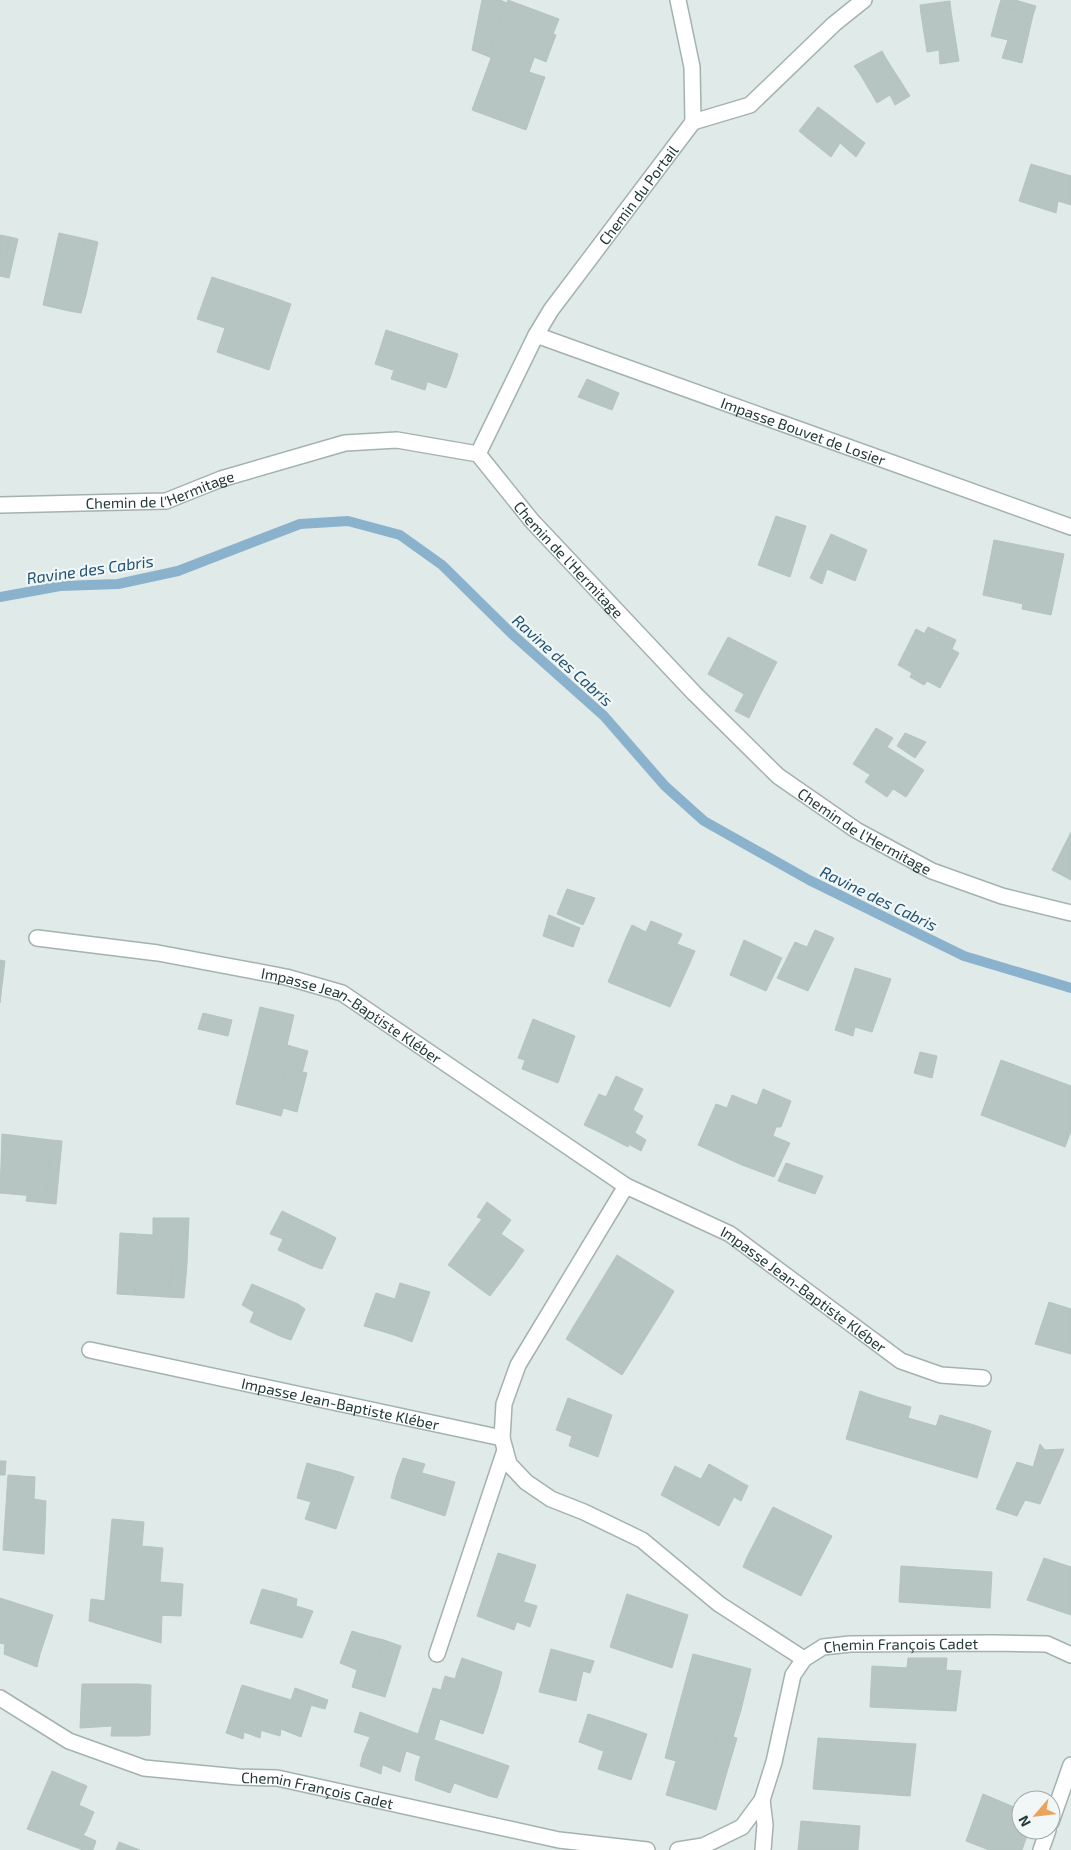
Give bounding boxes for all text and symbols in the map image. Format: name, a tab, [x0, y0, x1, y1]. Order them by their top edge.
street label: Chemin du Portail	[595, 141, 682, 248]
street label: Impasse Bouvet de Losier	[718, 393, 888, 469]
street label: Chemin de l'Hermitage	[85, 467, 236, 512]
street label: Chemin de l'Hermitage	[510, 497, 627, 622]
water label: Ravine des Cabris	[25, 551, 155, 587]
water label: Ravine des Cabris	[509, 610, 617, 710]
street label: Chemin de l'Hermitage	[795, 784, 935, 878]
water label: Ravine des Cabris	[817, 861, 941, 935]
street label: Impasse Jean-Baptiste Kléber	[260, 964, 445, 1067]
street label: Impasse Jean-Baptiste Kléber	[718, 1222, 890, 1356]
street label: Impasse Jean-Baptiste Kléber	[240, 1374, 441, 1433]
street label: Chemin François Cadet	[823, 1634, 978, 1656]
street label: Chemin François Cadet	[241, 1768, 395, 1812]
north arrow	[1011, 1790, 1061, 1840]
text: N	[1014, 1813, 1034, 1830]

